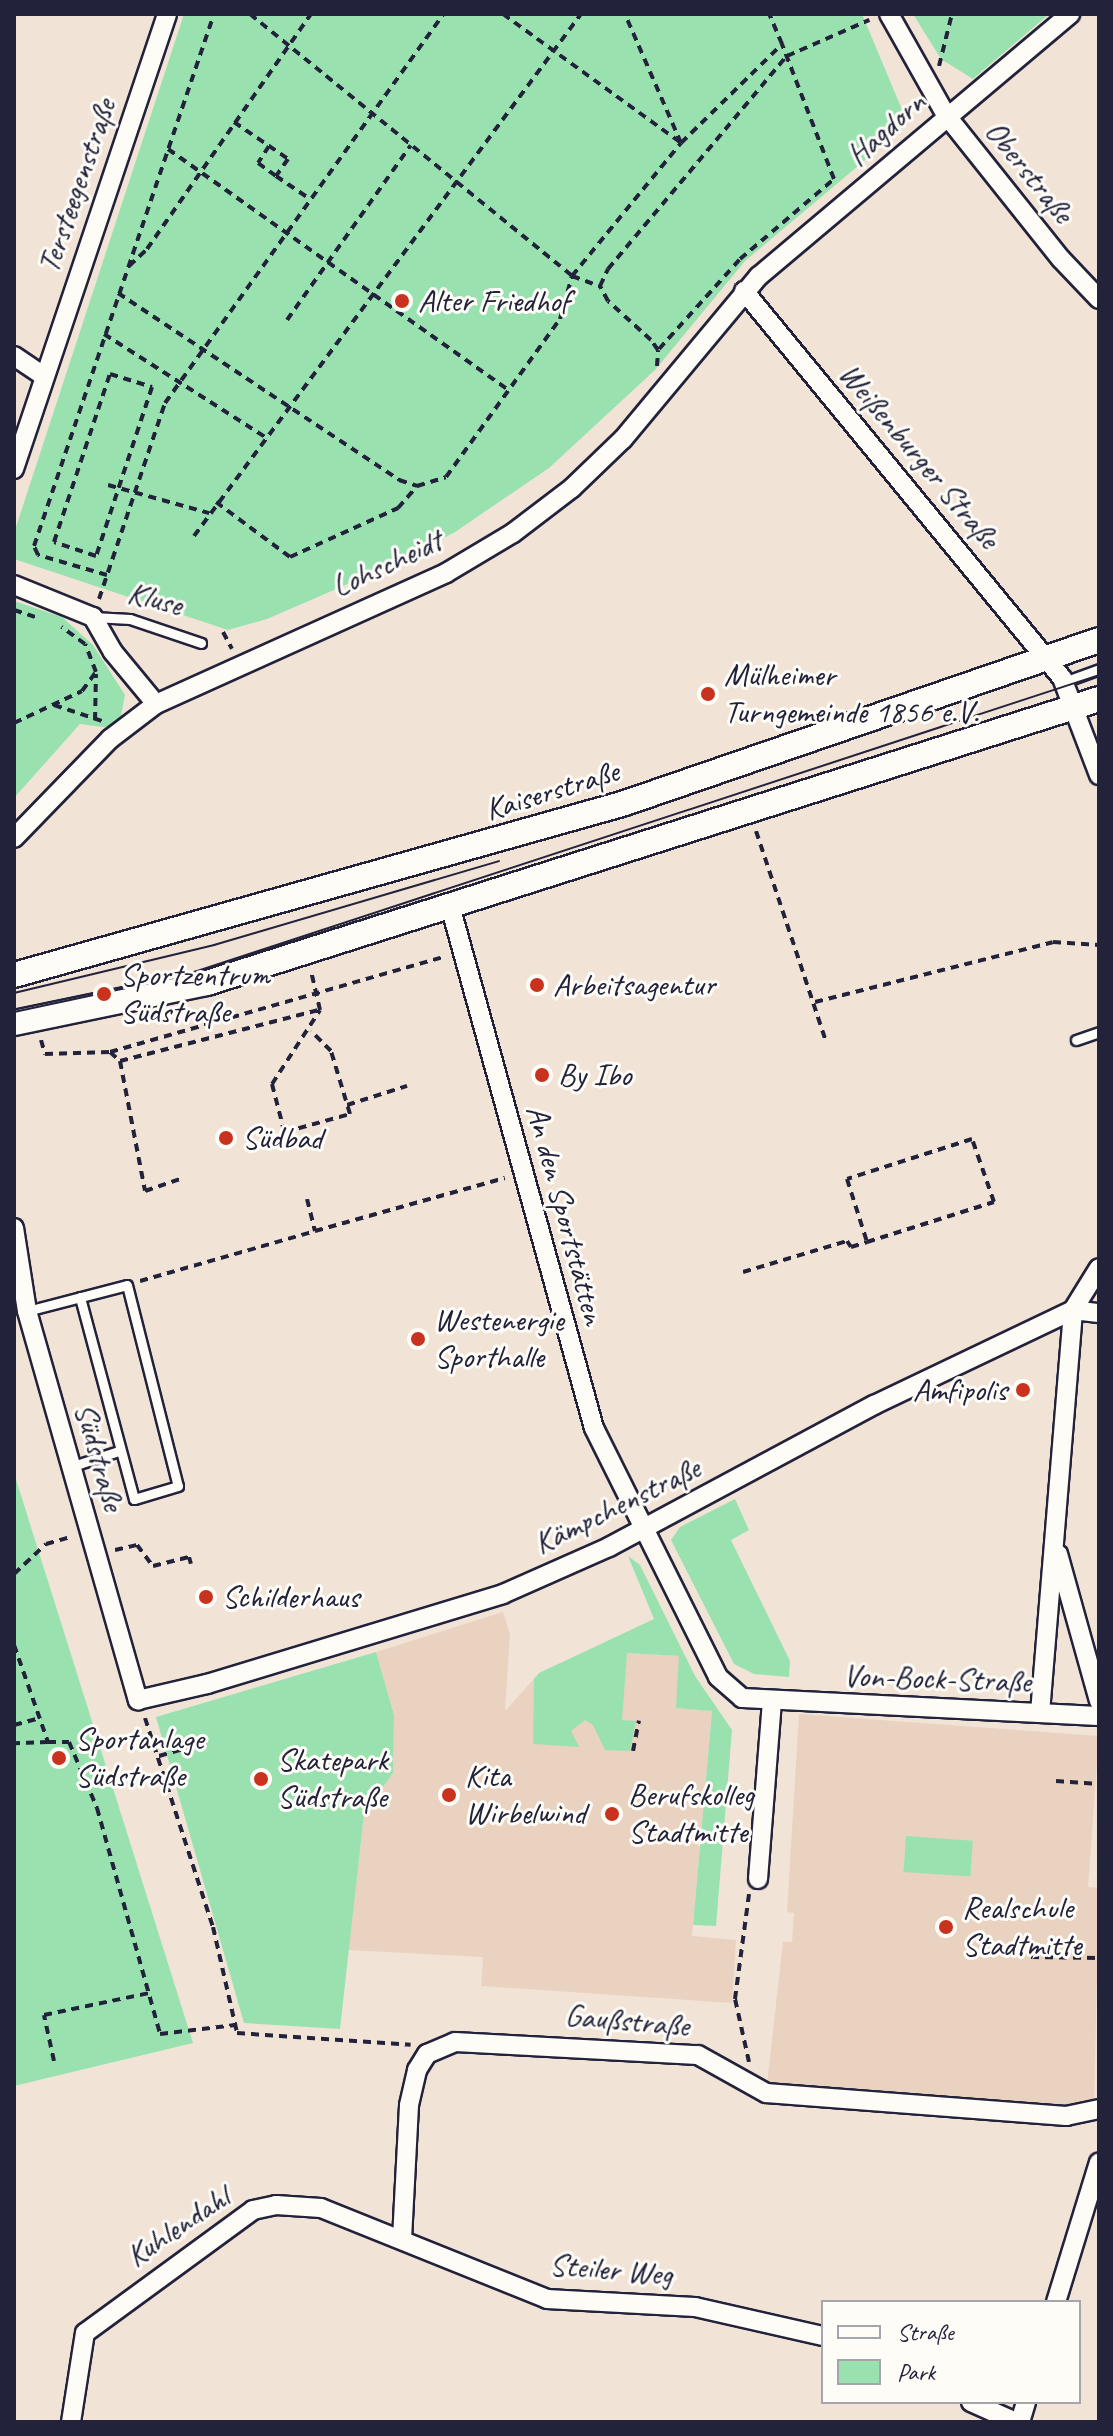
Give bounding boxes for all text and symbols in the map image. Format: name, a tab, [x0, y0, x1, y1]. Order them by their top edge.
street label: Hagdorn	[839, 84, 933, 174]
street label: Tersteegenstraße	[29, 94, 125, 278]
street label: Oberstraße	[976, 113, 1082, 231]
place label: Alter Friedhof	[418, 282, 570, 320]
marker: Alter Friedhof	[393, 292, 411, 310]
street label: Weißenburger Straße	[830, 355, 1008, 557]
street label: Lohscheidt	[326, 522, 448, 606]
street label: Kluse	[124, 574, 186, 624]
place label: Mülheimer Turngemeinde 1856 e.V.	[724, 657, 979, 732]
marker: Mülheimer Turngemeinde 1856 e.V.	[699, 685, 717, 703]
street label: Kaiserstraße	[481, 753, 623, 829]
place label: Sportzentrum Südstraße	[120, 957, 269, 1032]
place label: Arbeitsagentur	[553, 966, 715, 1004]
marker: Arbeitsagentur	[528, 976, 546, 994]
marker: Sportzentrum Südstraße	[95, 985, 113, 1003]
place label: By Ibo	[558, 1056, 632, 1094]
marker: By Ibo	[533, 1066, 551, 1084]
street label: An den Sportstätten	[517, 1101, 613, 1329]
place label: Südbad	[242, 1119, 322, 1157]
marker: Südbad	[217, 1129, 235, 1147]
place label: Westenergie Sporthalle	[434, 1302, 564, 1377]
marker: Westenergie Sporthalle	[409, 1330, 427, 1348]
place label: Amfipolis	[913, 1371, 1007, 1409]
marker: Amfipolis	[1014, 1381, 1032, 1399]
street label: Südstraße	[65, 1399, 133, 1515]
street label: Kämpchenstraße	[527, 1449, 707, 1563]
place label: Schilderhaus	[222, 1578, 359, 1616]
marker: Schilderhaus	[197, 1588, 215, 1606]
street label: Von-Bock-Straße	[843, 1657, 1031, 1701]
place label: Sportanlage Südstraße	[75, 1721, 204, 1796]
place label: Skatepark Südstraße	[277, 1742, 388, 1817]
marker: Sportanlage Südstraße	[50, 1749, 68, 1767]
place label: Kita Wirbelwind	[465, 1758, 586, 1833]
marker: Skatepark Südstraße	[252, 1770, 270, 1788]
place label: Berufskolleg Stadtmitte	[628, 1777, 754, 1852]
marker: Kita Wirbelwind	[440, 1786, 458, 1804]
marker: Berufskolleg Stadtmitte	[603, 1805, 621, 1823]
place label: Realschule Stadtmitte	[962, 1890, 1081, 1965]
marker: Realschule Stadtmitte	[937, 1918, 955, 1936]
street label: Gaußstraße	[563, 1996, 691, 2046]
street label: Kuhlendahl	[119, 2178, 237, 2276]
street label: Steiler Weg	[548, 2245, 674, 2295]
legend	[821, 2300, 1081, 2404]
text: Straße	[897, 2317, 954, 2347]
text: Park	[897, 2357, 935, 2387]

